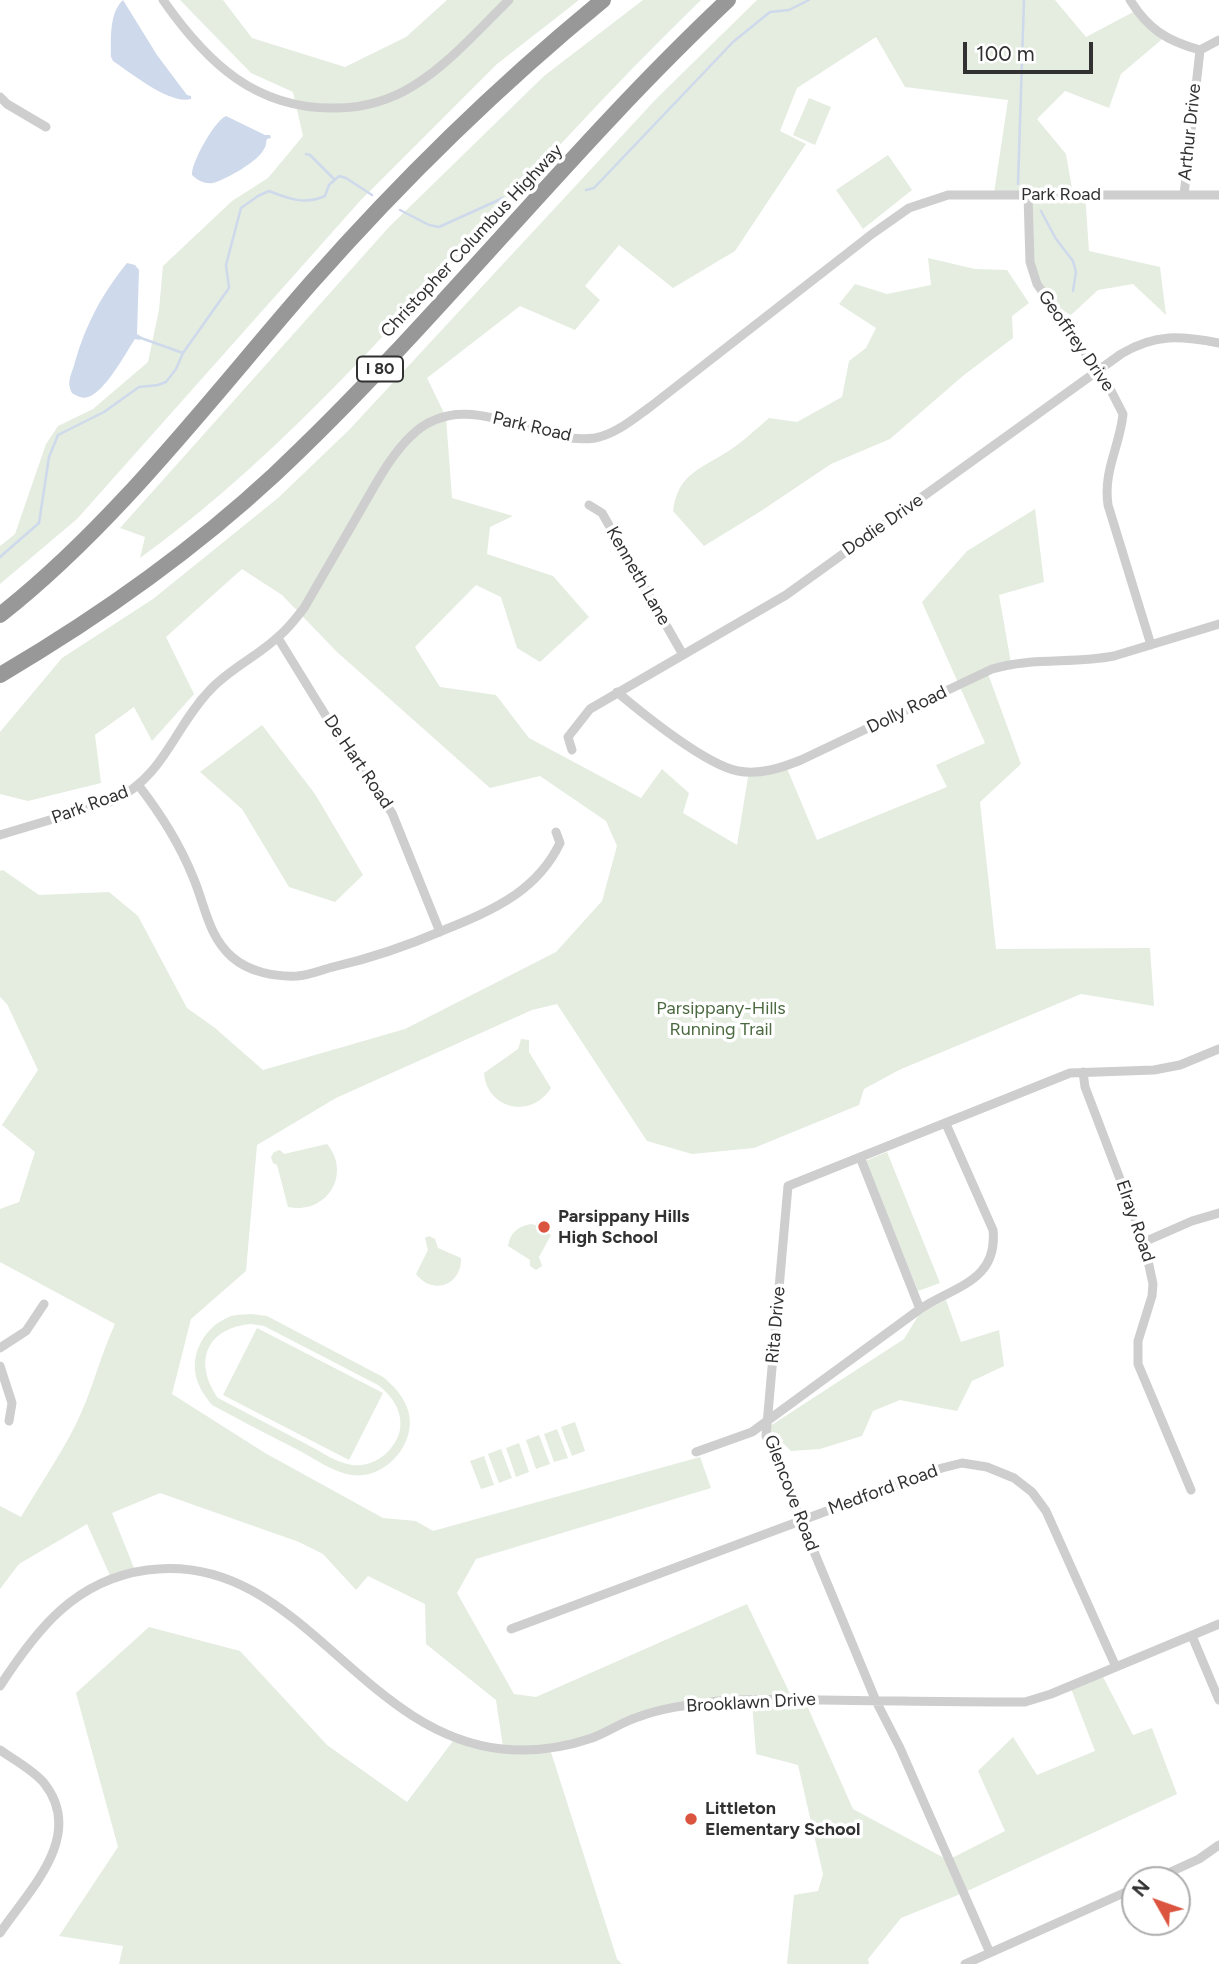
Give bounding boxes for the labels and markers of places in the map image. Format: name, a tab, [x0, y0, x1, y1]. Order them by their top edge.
place label: Parsippany Hills High School	[558, 1206, 690, 1248]
marker: Parsippany Hills High School	[536, 1219, 552, 1235]
place label: Littleton Elementary School	[705, 1798, 860, 1840]
marker: Littleton Elementary School	[683, 1811, 699, 1827]

